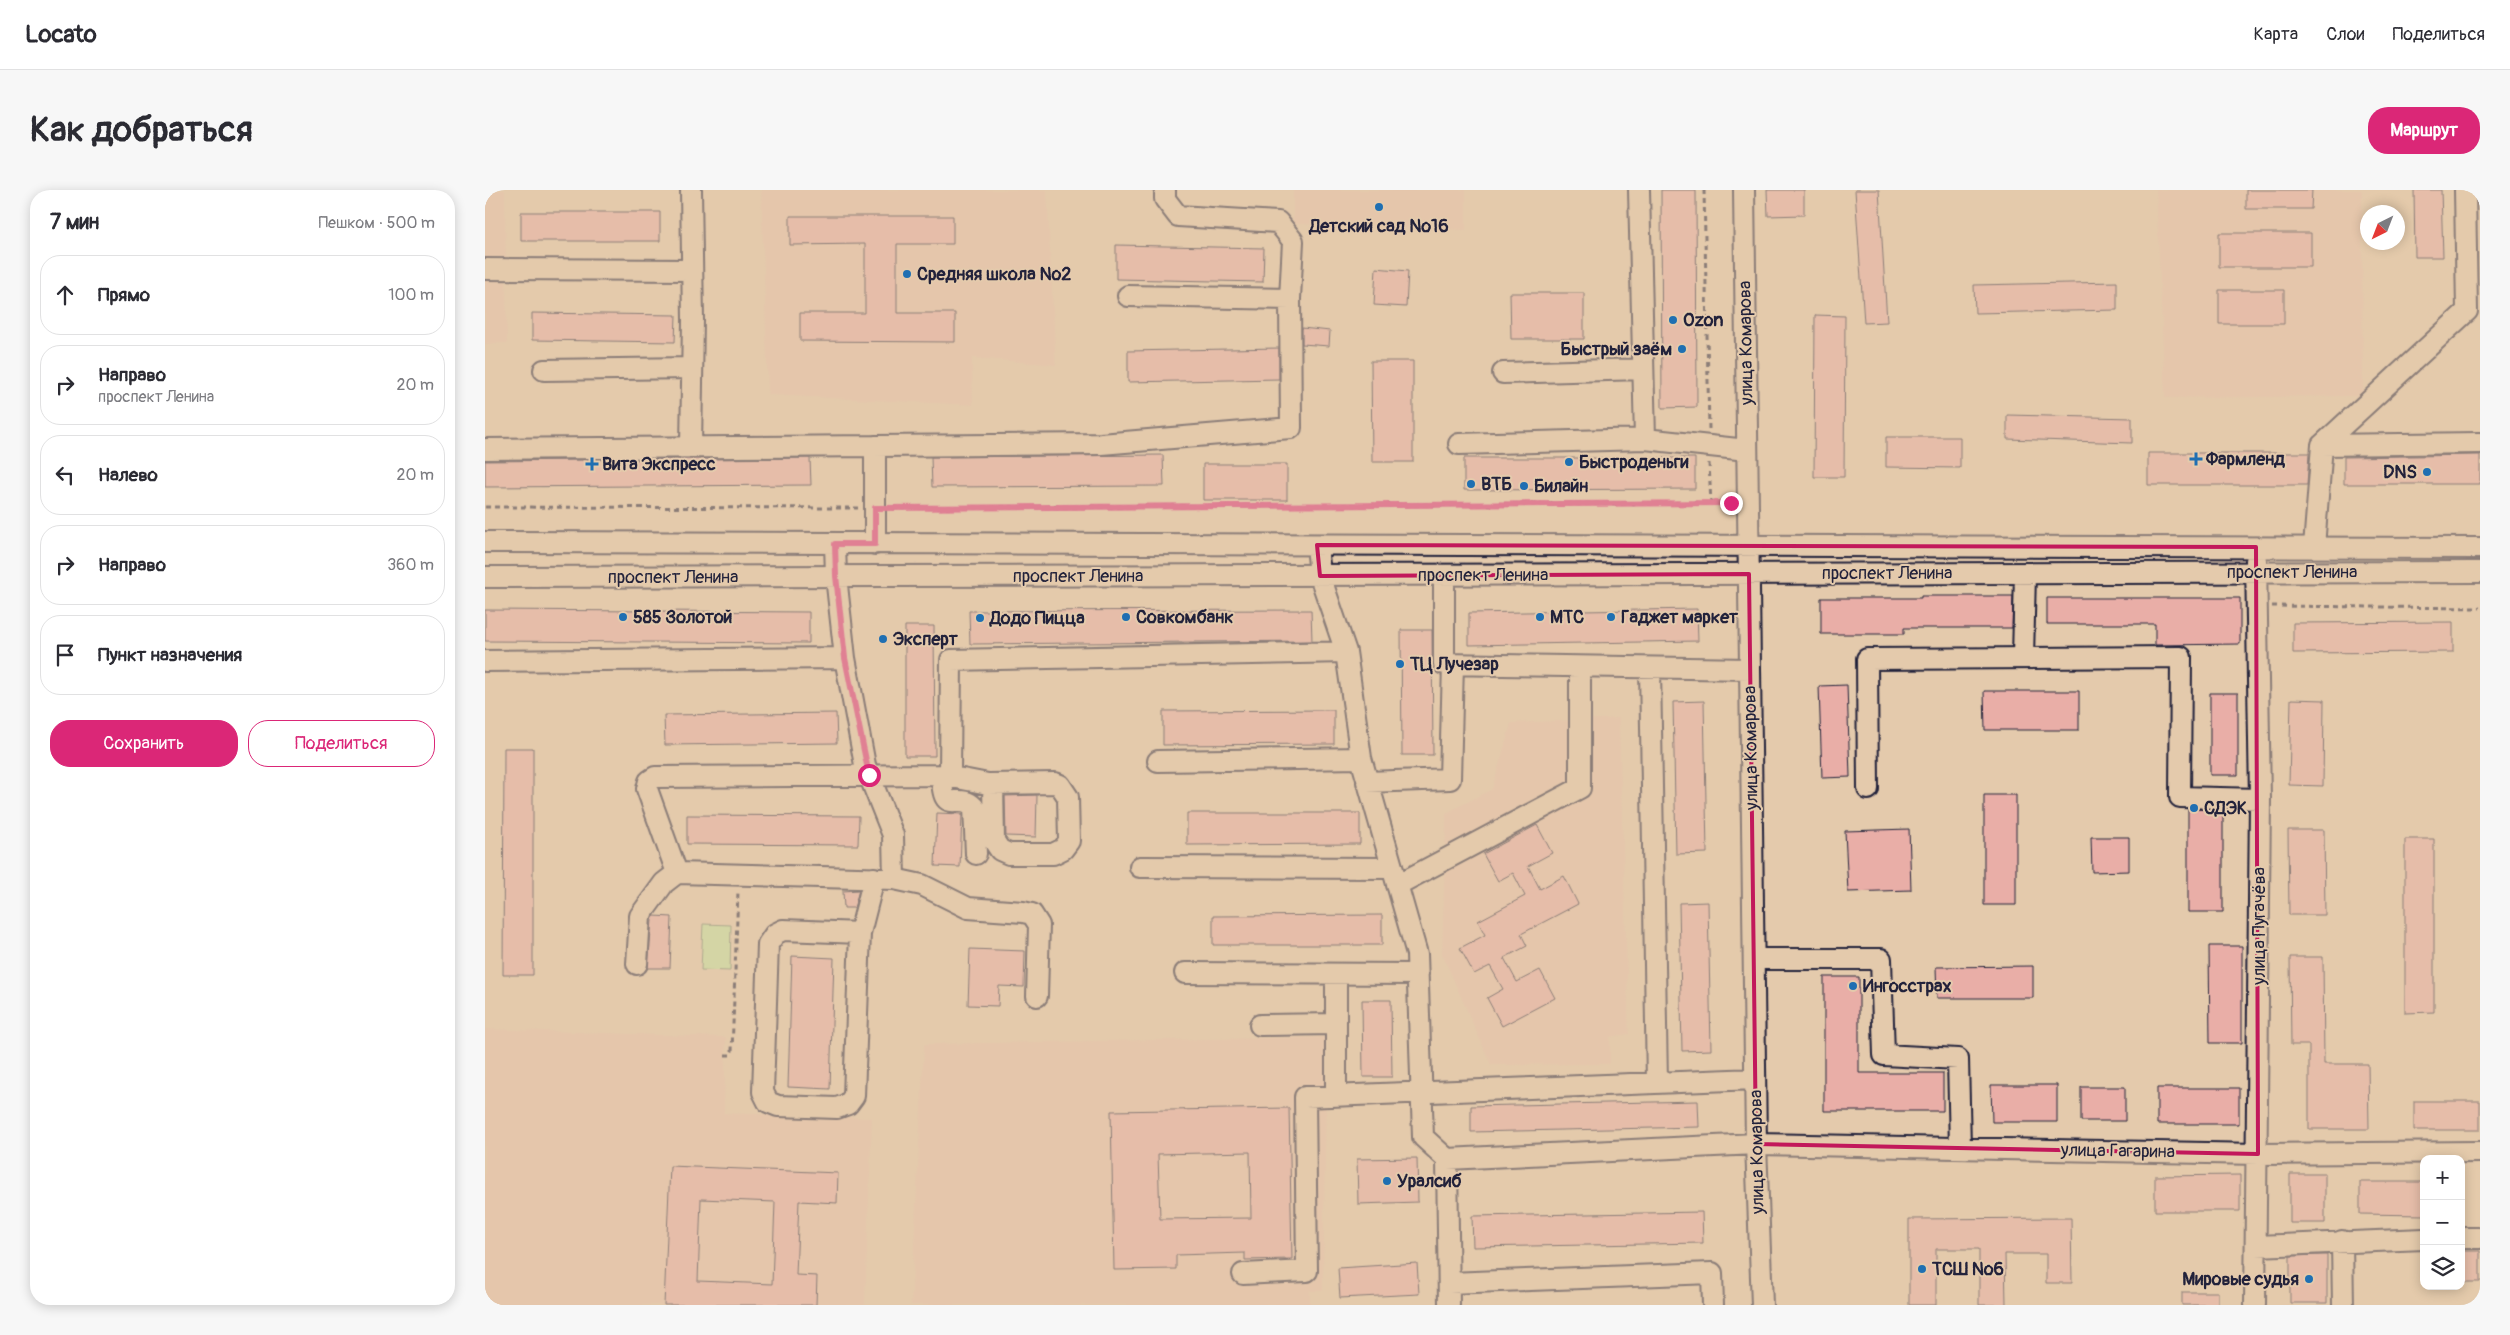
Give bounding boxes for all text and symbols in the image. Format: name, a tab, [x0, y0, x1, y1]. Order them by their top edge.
text: Locato	[25, 20, 97, 49]
text: Карта	[2254, 23, 2298, 46]
text: Слои	[2326, 23, 2364, 46]
text: Поделиться	[2392, 23, 2485, 46]
button: Маршрут	[2368, 107, 2480, 154]
text: Как добраться	[30, 108, 253, 152]
marker: Детский сад №16	[1373, 201, 1385, 213]
north arrow	[2360, 205, 2405, 250]
text: 7 мин	[50, 209, 99, 236]
text: Пешком · 500 m	[318, 213, 435, 233]
place label: Детский сад №16	[1308, 215, 1449, 238]
place label: Средняя школа №2	[917, 263, 1071, 286]
marker: Средняя школа №2	[901, 268, 913, 280]
icon: ahead	[51, 281, 79, 309]
street label: улица Комарова	[1733, 281, 1759, 406]
text: Прямо	[98, 283, 150, 307]
text: 100 m	[388, 285, 434, 305]
place label: Ozon	[1683, 309, 1723, 332]
marker: Ozon	[1667, 314, 1679, 326]
place label: Быстрый заём	[1561, 338, 1672, 361]
marker: Быстрый заём	[1676, 343, 1688, 355]
text: Направо	[98, 363, 166, 387]
icon: right	[51, 371, 79, 399]
text: 20 m	[396, 375, 434, 395]
text: проспект Ленина	[98, 387, 214, 407]
place label: Фармленд	[2205, 448, 2285, 471]
place label: Быстроденьги	[1579, 451, 1688, 474]
place label: Вита Экспресс	[602, 453, 716, 476]
marker: Фармленд	[2190, 453, 2202, 465]
marker: Быстроденьги	[1563, 456, 1575, 468]
marker: Вита Экспресс	[586, 458, 598, 470]
icon: left	[51, 461, 79, 489]
place label: DNS	[2383, 461, 2417, 484]
text: Налево	[98, 463, 158, 487]
text: 20 m	[396, 465, 434, 485]
marker: DNS	[2421, 466, 2433, 478]
place label: ВТБ	[1481, 473, 1512, 496]
place label: Билайн	[1534, 475, 1588, 498]
marker: ВТБ	[1465, 478, 1477, 490]
marker: Билайн	[1518, 480, 1530, 492]
route end	[1720, 492, 1743, 515]
icon: right	[51, 551, 79, 579]
text: Направо	[98, 553, 166, 577]
text: 360 m	[387, 555, 434, 575]
street label: проспект Ленина	[2227, 561, 2357, 584]
street label: проспект Ленина	[1822, 562, 1952, 585]
street label: проспект Ленина	[1418, 564, 1548, 587]
street label: проспект Ленина	[1013, 565, 1143, 588]
street label: проспект Ленина	[608, 566, 738, 589]
place label: 585 Золотой	[633, 606, 732, 629]
place label: Совкомбанк	[1136, 606, 1233, 629]
place label: МТС	[1550, 606, 1584, 629]
place label: Гаджет маркет	[1621, 606, 1739, 629]
place label: Додо Пицца	[989, 607, 1085, 630]
marker: 585 Золотой	[617, 611, 629, 623]
marker: Совкомбанк	[1120, 611, 1132, 623]
marker: МТС	[1534, 611, 1546, 623]
marker: Гаджет маркет	[1605, 611, 1617, 623]
marker: Додо Пицца	[974, 612, 986, 624]
place label: Эксперт	[893, 628, 959, 651]
marker: Эксперт	[877, 633, 889, 645]
icon: arrive	[51, 641, 79, 669]
text: Пункт назначения	[98, 643, 242, 667]
place label: ТЦ Лучезар	[1409, 653, 1499, 676]
marker: ТЦ Лучезар	[1394, 658, 1406, 670]
street label: улица Комарова	[1738, 686, 1764, 811]
button: Сохранить	[50, 720, 238, 767]
button: Поделиться	[248, 720, 435, 767]
route start	[858, 764, 881, 787]
place label: СДЭК	[2204, 797, 2247, 820]
marker: СДЭК	[2188, 802, 2200, 814]
street label: улица Пугачёва	[2248, 867, 2271, 986]
place label: Ингосстрах	[1863, 975, 1951, 998]
marker: Ингосстрах	[1847, 980, 1859, 992]
street label: улица Комарова	[1744, 1090, 1770, 1215]
street label: улица Гагарина	[2060, 1138, 2175, 1163]
map controls	[2420, 1155, 2465, 1290]
button: +	[2420, 1155, 2465, 1200]
place label: Уралсиб	[1397, 1170, 1462, 1193]
marker: Уралсиб	[1381, 1175, 1393, 1187]
button: −	[2420, 1200, 2465, 1245]
button: layers	[2420, 1245, 2465, 1290]
place label: ТСШ №6	[1931, 1258, 2004, 1281]
marker: ТСШ №6	[1916, 1263, 1928, 1275]
place label: Мировые судья	[2182, 1268, 2299, 1291]
marker: Мировые судья	[2303, 1273, 2315, 1285]

